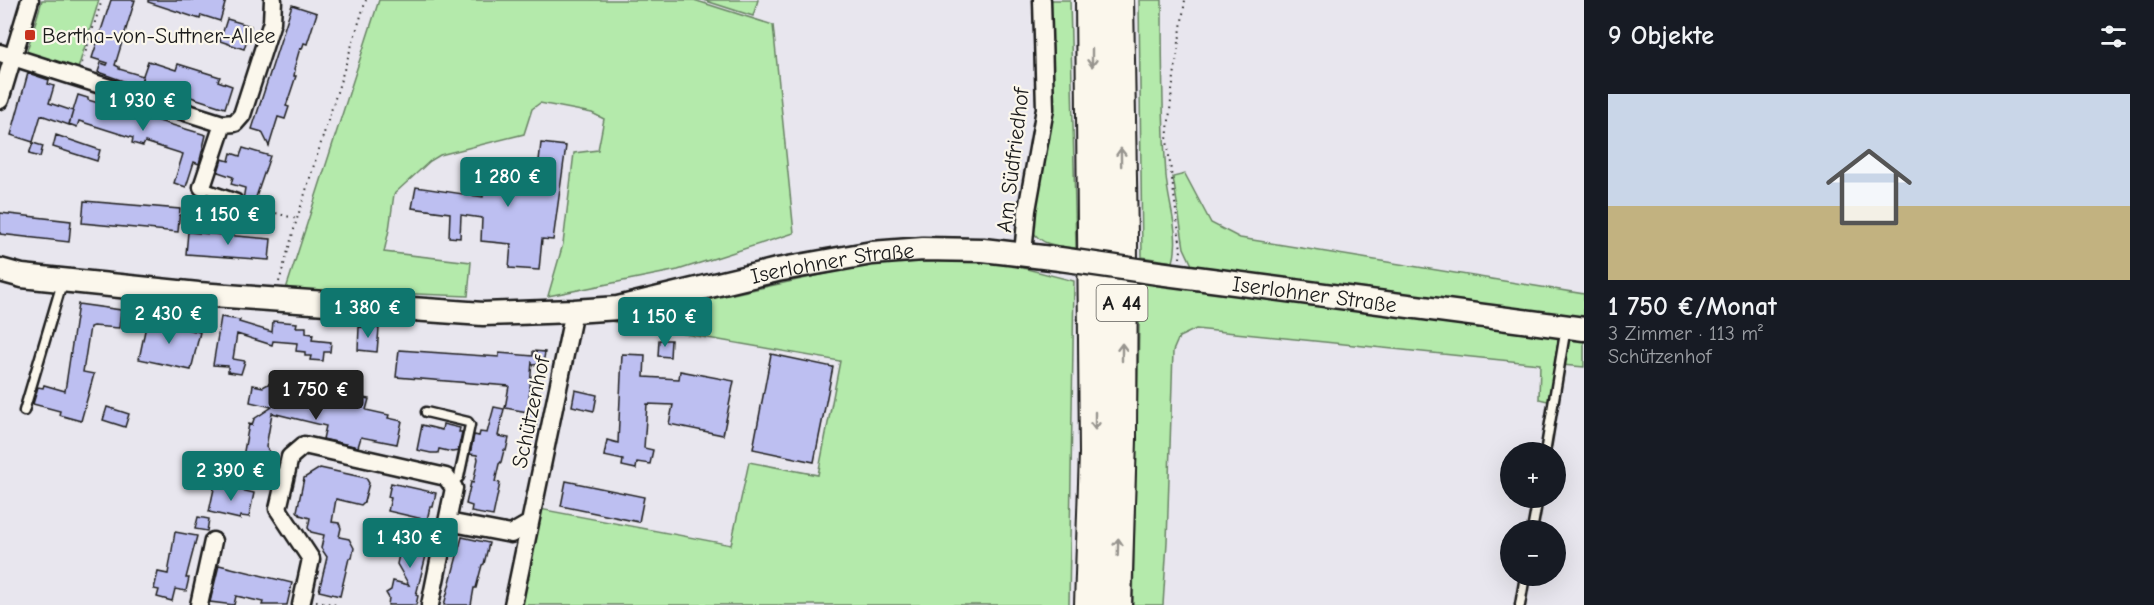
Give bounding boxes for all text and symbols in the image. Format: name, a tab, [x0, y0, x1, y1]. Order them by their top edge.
icon: filters	[2097, 20, 2130, 53]
text: 9 Objekte	[1608, 21, 1714, 51]
place label: Bertha-von-Suttner-Allee	[42, 23, 275, 49]
marker: Bertha-von-Suttner-Allee	[23, 28, 37, 42]
one-way arrow	[1086, 48, 1098, 68]
pin: 1 930 €	[88, 81, 198, 132]
street label: Am Südfriedhof	[991, 85, 1035, 234]
text: 1 930 €	[109, 89, 177, 112]
icon: home	[1815, 133, 1923, 241]
one-way arrow	[1115, 147, 1127, 167]
pin: 1 280 €	[453, 157, 563, 208]
text: 1 280 €	[474, 165, 542, 188]
pin: 1 150 €	[173, 195, 283, 246]
text: 1 150 €	[195, 203, 261, 226]
street label: Iserlohner Straße	[748, 238, 915, 290]
street label: Iserlohner Straße	[1231, 271, 1398, 318]
road number: A 44	[1096, 285, 1148, 321]
pin: 1 380 €	[313, 288, 423, 339]
text: 1 750 €/Monat	[1608, 292, 1777, 322]
pin: 2 430 €	[114, 294, 224, 345]
text: 1 380 €	[334, 296, 402, 319]
pin: 1 150 €	[610, 297, 720, 348]
text: 2 430 €	[135, 302, 203, 325]
text: 1 150 €	[632, 305, 698, 328]
text: 3 Zimmer · 113 m²	[1608, 322, 1763, 345]
one-way arrow	[1116, 342, 1128, 362]
text: Schützenhof	[1608, 345, 1711, 368]
street label: Schützenhof	[506, 352, 556, 471]
pin: 1 750 €	[261, 370, 371, 421]
text: 1 750 €	[283, 378, 349, 401]
one-way arrow	[1089, 411, 1101, 431]
map controls	[1500, 442, 1566, 586]
button: +	[1500, 442, 1566, 508]
pin: 2 390 €	[176, 451, 286, 502]
text: 2 390 €	[196, 459, 266, 482]
pin: 1 430 €	[355, 518, 465, 569]
button: −	[1500, 520, 1566, 586]
text: 1 430 €	[377, 526, 443, 549]
one-way arrow	[1112, 537, 1123, 557]

